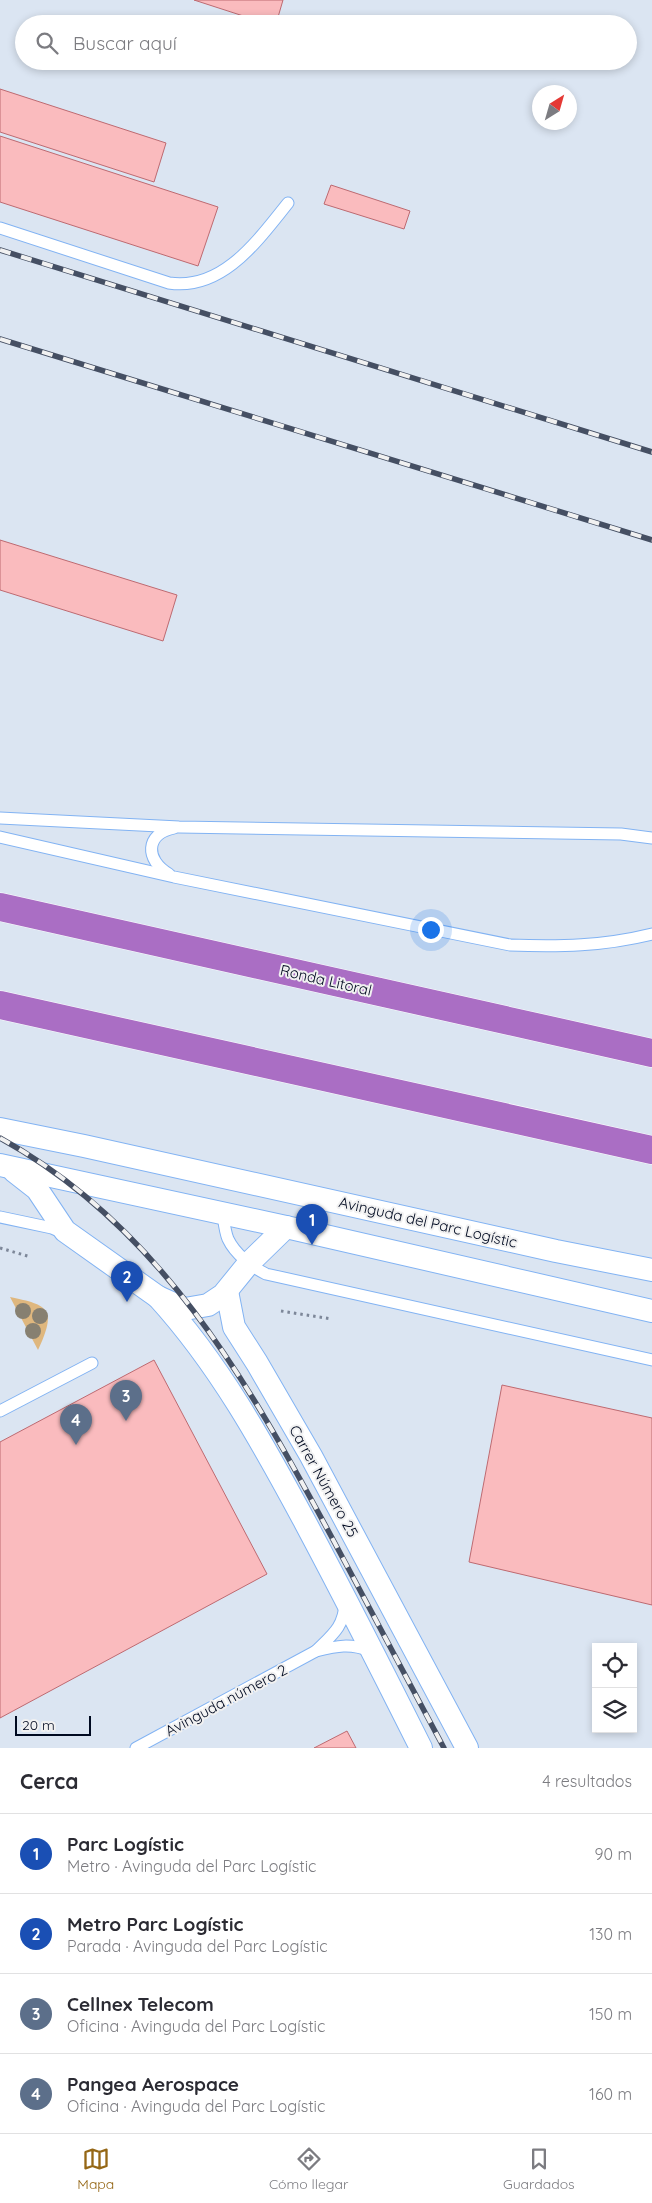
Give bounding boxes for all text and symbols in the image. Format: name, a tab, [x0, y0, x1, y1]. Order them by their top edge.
search box	[15, 15, 637, 70]
icon: search	[33, 29, 61, 57]
text: Buscar aquí	[73, 31, 177, 55]
north arrow	[532, 85, 577, 130]
your location	[418, 917, 444, 943]
street label: Ronda Litoral	[278, 960, 374, 1000]
street label: Avinguda del Parc Logístic	[337, 1192, 519, 1252]
pin: 1	[296, 1204, 328, 1245]
pin: 2	[111, 1261, 143, 1302]
pin: 3	[110, 1380, 142, 1421]
pin: 4	[60, 1404, 92, 1445]
street label: Carrer Número 25	[285, 1422, 363, 1540]
map controls	[592, 1643, 637, 1733]
button: locate	[592, 1643, 637, 1688]
street label: Avinguda número 2	[162, 1660, 290, 1740]
button: layers	[592, 1688, 637, 1733]
scale bar	[15, 1713, 91, 1736]
text: 20 m	[22, 1716, 55, 1734]
text: Cerca	[20, 1768, 78, 1794]
text: 4 resultados	[542, 1771, 632, 1791]
text: Parc Logístic	[67, 1832, 184, 1856]
text: 1	[33, 1844, 39, 1864]
text: 90 m	[595, 1844, 632, 1864]
text: Metro · Avinguda del Parc Logístic	[67, 1856, 316, 1876]
text: Metro Parc Logístic	[67, 1912, 243, 1936]
text: 2	[31, 1924, 41, 1944]
text: 130 m	[589, 1924, 632, 1944]
text: Parada · Avinguda del Parc Logístic	[67, 1936, 327, 1956]
text: Cellnex Telecom	[67, 1992, 214, 2016]
text: 3	[32, 2004, 40, 2024]
text: 150 m	[589, 2004, 632, 2024]
text: Oficina · Avinguda del Parc Logístic	[67, 2016, 325, 2036]
text: Pangea Aerospace	[67, 2072, 239, 2096]
text: 4	[31, 2084, 41, 2104]
text: 160 m	[589, 2084, 632, 2104]
text: Oficina · Avinguda del Parc Logístic	[67, 2096, 325, 2116]
tab: Mapa	[77, 2145, 114, 2193]
tab: Cómo llegar	[269, 2145, 348, 2193]
tab: Guardados	[503, 2145, 575, 2193]

